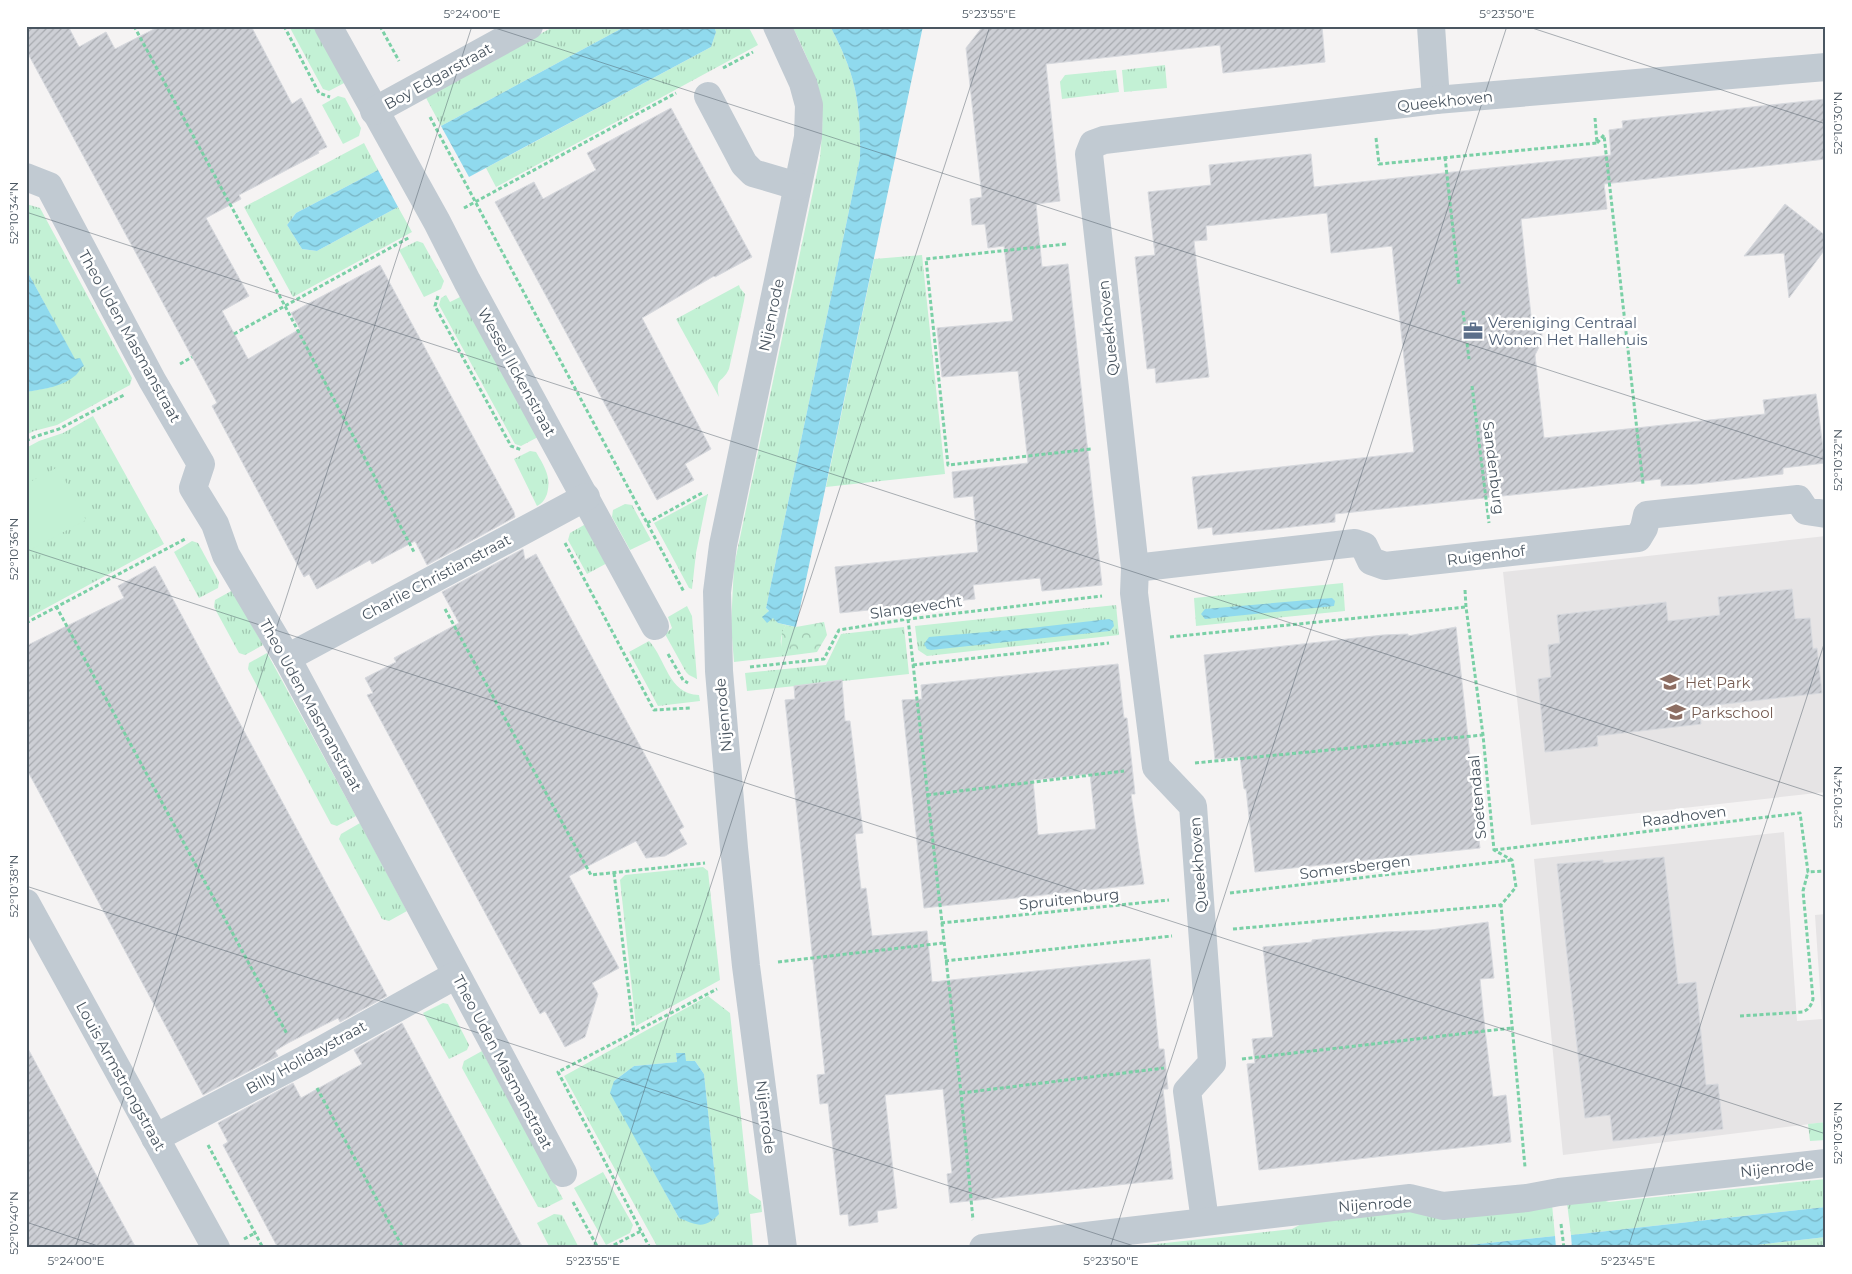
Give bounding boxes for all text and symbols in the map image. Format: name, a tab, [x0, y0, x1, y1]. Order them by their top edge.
text: 5°24'00"E	[443, 6, 501, 21]
text: 5°23'55"E	[962, 6, 1016, 21]
text: 5°23'50"E	[1479, 6, 1535, 21]
street label: Boy Edgarstraat	[381, 39, 495, 113]
street label: Queekhoven	[1396, 87, 1494, 115]
text: 52°10'30"N	[1830, 91, 1845, 155]
text: 52°10'34"N	[6, 182, 21, 244]
street label: Theo Uden Masmanstraat	[75, 246, 185, 426]
street label: Nijenrode	[754, 277, 788, 353]
street label: Queekhoven	[1094, 279, 1122, 377]
street label: Wessel Ilckenstraat	[474, 304, 560, 440]
place label: Vereniging Centraal Wonen Het Hallehuis	[1488, 313, 1648, 349]
office icon: Vereniging Centraal Wonen Het Hallehuis	[1462, 320, 1484, 342]
street label: Sandenburg	[1479, 420, 1509, 516]
text: 52°10'32"N	[1830, 429, 1845, 491]
text: 52°10'36"N	[6, 518, 21, 580]
street label: Charlie Christianstraat	[358, 530, 514, 624]
street label: Ruigenhof	[1446, 541, 1527, 569]
street label: Slangevecht	[869, 591, 963, 623]
street label: Theo Uden Masmanstraat	[256, 615, 366, 795]
school or university icon: Het Park	[1659, 671, 1681, 693]
place label: Het Park	[1685, 673, 1751, 692]
street label: Nijenrode	[710, 677, 736, 753]
school or university icon: Parkschool	[1665, 701, 1687, 723]
place label: Parkschool	[1691, 703, 1774, 722]
street label: Soetendaal	[1464, 754, 1490, 840]
text: 52°10'34"N	[1830, 766, 1845, 828]
street label: Raadhoven	[1641, 801, 1727, 831]
street label: Queekhoven	[1185, 816, 1211, 914]
street label: Somersbergen	[1299, 851, 1411, 883]
text: 52°10'38"N	[6, 855, 21, 917]
street label: Spruitenburg	[1018, 884, 1120, 914]
street label: Theo Uden Masmanstraat	[449, 972, 557, 1152]
street label: Louis Armstrongstraat	[72, 998, 170, 1154]
street label: Billy Holidaystraat	[243, 1016, 369, 1098]
street label: Nijenrode	[752, 1079, 780, 1155]
text: 52°10'36"N	[1830, 1102, 1845, 1164]
street label: Nijenrode	[1739, 1155, 1815, 1181]
text: 52°10'40"N	[6, 1191, 21, 1255]
street label: Nijenrode	[1337, 1192, 1413, 1216]
text: 5°24'00"E	[47, 1253, 105, 1268]
text: 5°23'55"E	[566, 1253, 620, 1268]
text: 5°23'50"E	[1083, 1253, 1139, 1268]
text: 5°23'45"E	[1601, 1253, 1655, 1268]

